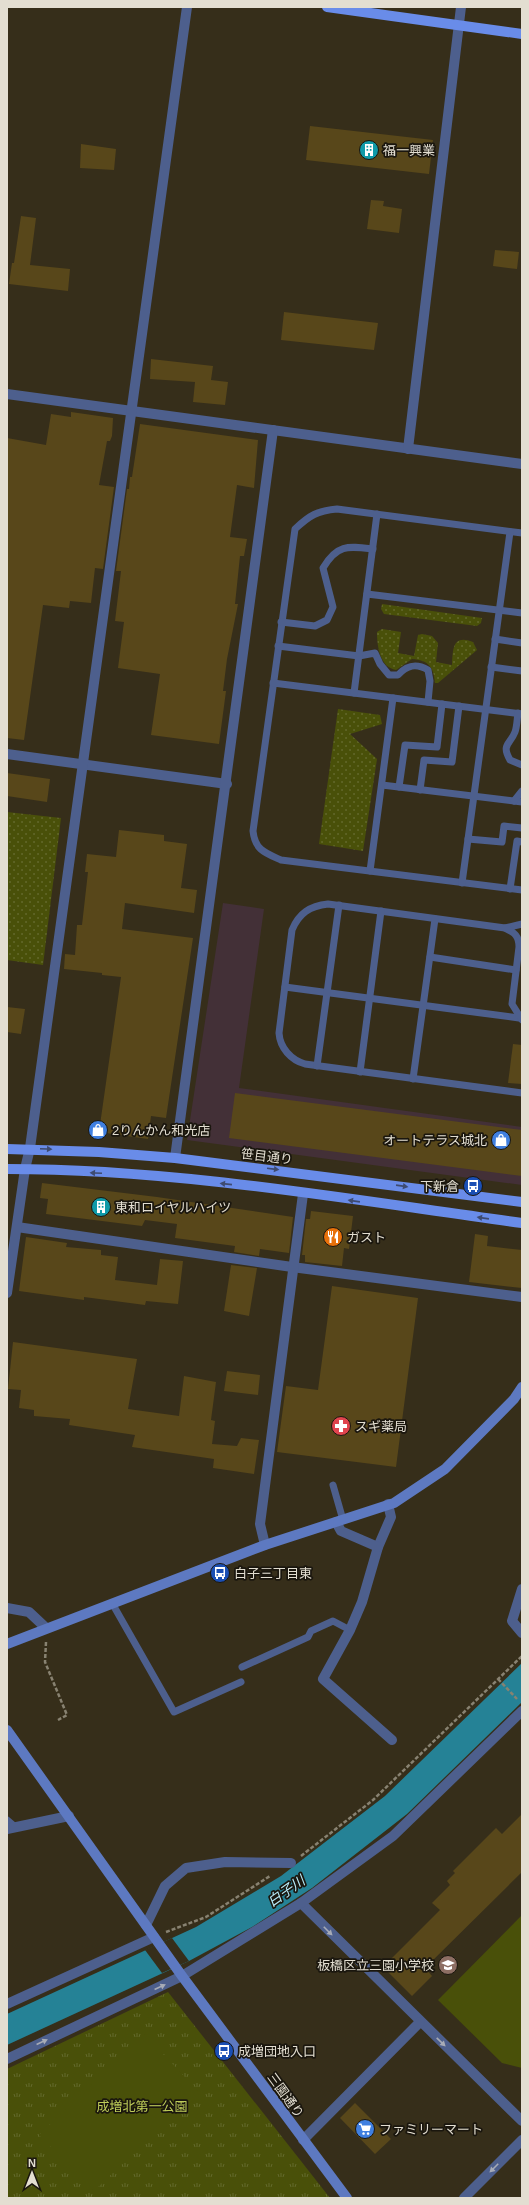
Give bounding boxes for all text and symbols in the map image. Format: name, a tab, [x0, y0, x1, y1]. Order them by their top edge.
building icon: 福一興業	[358, 139, 380, 161]
place label: 福一興業	[383, 143, 435, 158]
shop icon: 2りんかん和光店	[87, 1119, 109, 1141]
place label: 2りんかん和光店	[112, 1123, 210, 1138]
shop icon: オートテラス城北	[490, 1129, 512, 1151]
place label: オートテラス城北	[383, 1133, 487, 1148]
one-way arrow	[40, 1146, 52, 1153]
street label: 笹目通り	[240, 1146, 294, 1167]
one-way arrow	[267, 1166, 279, 1173]
one-way arrow	[90, 1169, 102, 1176]
bus stop icon: 下新倉	[462, 1175, 484, 1197]
place label: 下新倉	[420, 1179, 459, 1194]
one-way arrow	[219, 1181, 232, 1188]
one-way arrow	[396, 1183, 408, 1190]
building icon: 東和ロイヤルハイツ	[90, 1196, 112, 1218]
one-way arrow	[348, 1198, 361, 1204]
place label: 東和ロイヤルハイツ	[115, 1200, 231, 1215]
one-way arrow	[477, 1215, 489, 1221]
restaurant icon: ガスト	[322, 1226, 344, 1248]
place label: ガスト	[347, 1230, 386, 1245]
pharmacy icon: スギ薬局	[330, 1415, 352, 1437]
place label: スギ薬局	[355, 1419, 407, 1434]
bus stop icon: 白子三丁目東	[209, 1562, 231, 1584]
place label: 白子三丁目東	[234, 1566, 312, 1581]
water label: 白子川	[264, 1871, 309, 1910]
one-way arrow	[323, 1926, 333, 1936]
school or university icon: 板橋区立三園小学校	[437, 1954, 459, 1976]
place label: 板橋区立三園小学校	[317, 1958, 434, 1973]
one-way arrow	[154, 1984, 166, 1990]
one-way arrow	[436, 2037, 445, 2046]
one-way arrow	[37, 2039, 48, 2045]
bus stop icon: 成増団地入口	[213, 2040, 235, 2062]
place label: 成増団地入口	[238, 2044, 316, 2059]
street label: 三園通り	[264, 2070, 307, 2121]
park label: 成増北第一公園	[96, 2099, 188, 2114]
supermarket icon: ファミリーマート	[354, 2118, 376, 2140]
place label: ファミリーマート	[379, 2122, 483, 2137]
north arrow	[12, 2153, 52, 2193]
text: N	[28, 2157, 36, 2169]
one-way arrow	[489, 2163, 499, 2173]

